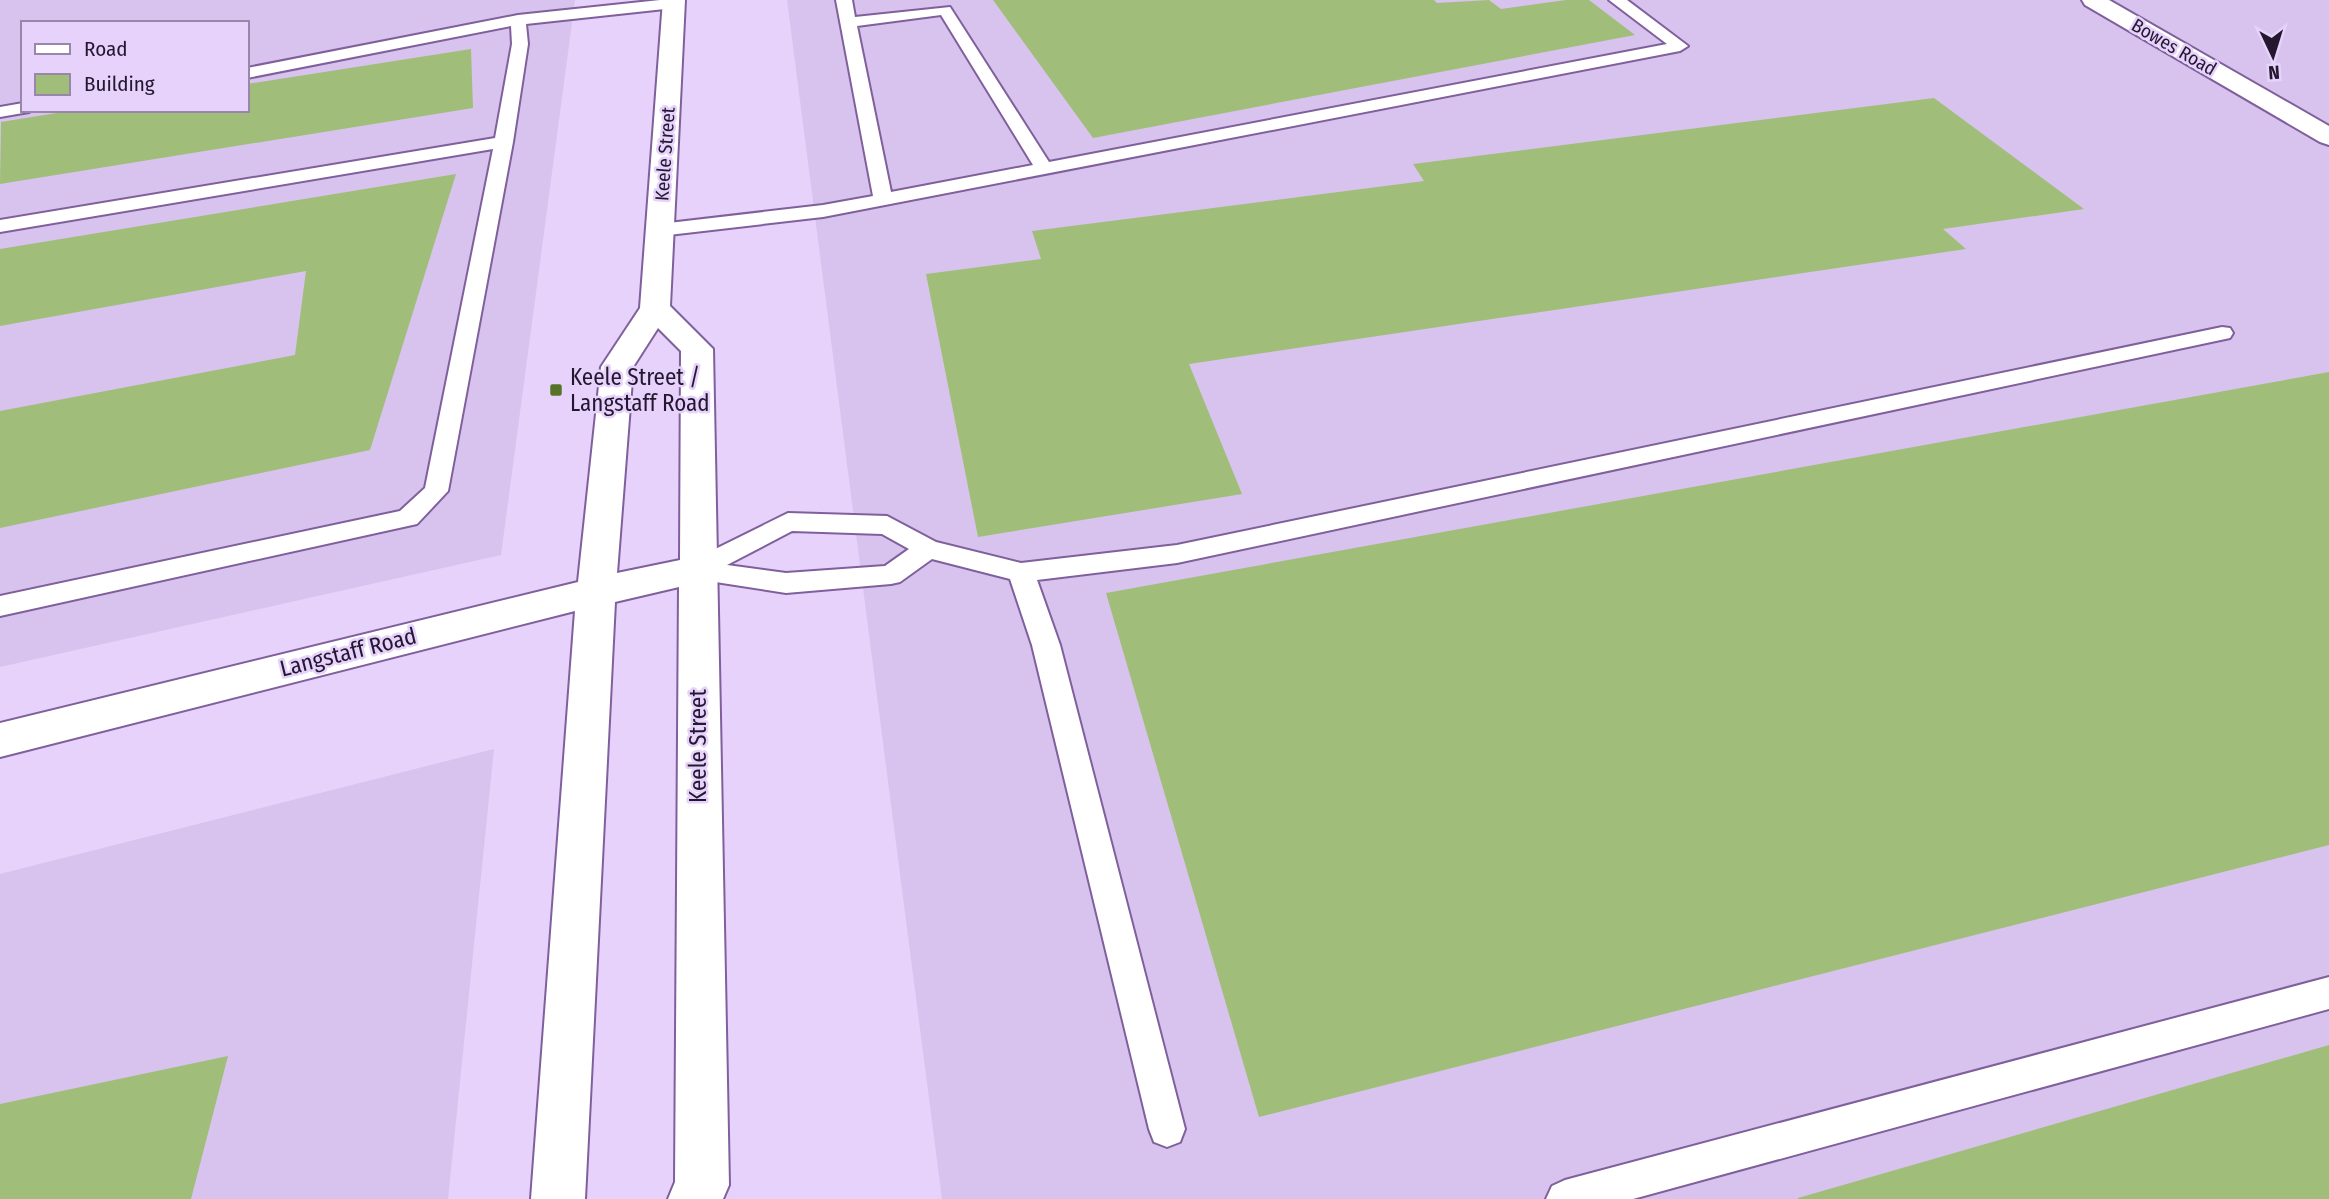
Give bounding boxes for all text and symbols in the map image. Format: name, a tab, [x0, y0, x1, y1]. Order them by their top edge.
street label: Bowes Road	[2127, 13, 2221, 81]
legend	[21, 21, 248, 112]
north arrow	[2238, 21, 2308, 91]
text: Road	[84, 36, 128, 62]
text: N	[2268, 61, 2281, 84]
text: Building	[84, 71, 155, 97]
street label: Keele Street	[650, 106, 680, 202]
place label: Keele Street / Langstaff Road	[570, 363, 710, 417]
marker: Keele Street / Langstaff Road	[548, 382, 564, 398]
street label: Langstaff Road	[277, 622, 419, 682]
street label: Keele Street	[684, 689, 712, 803]

